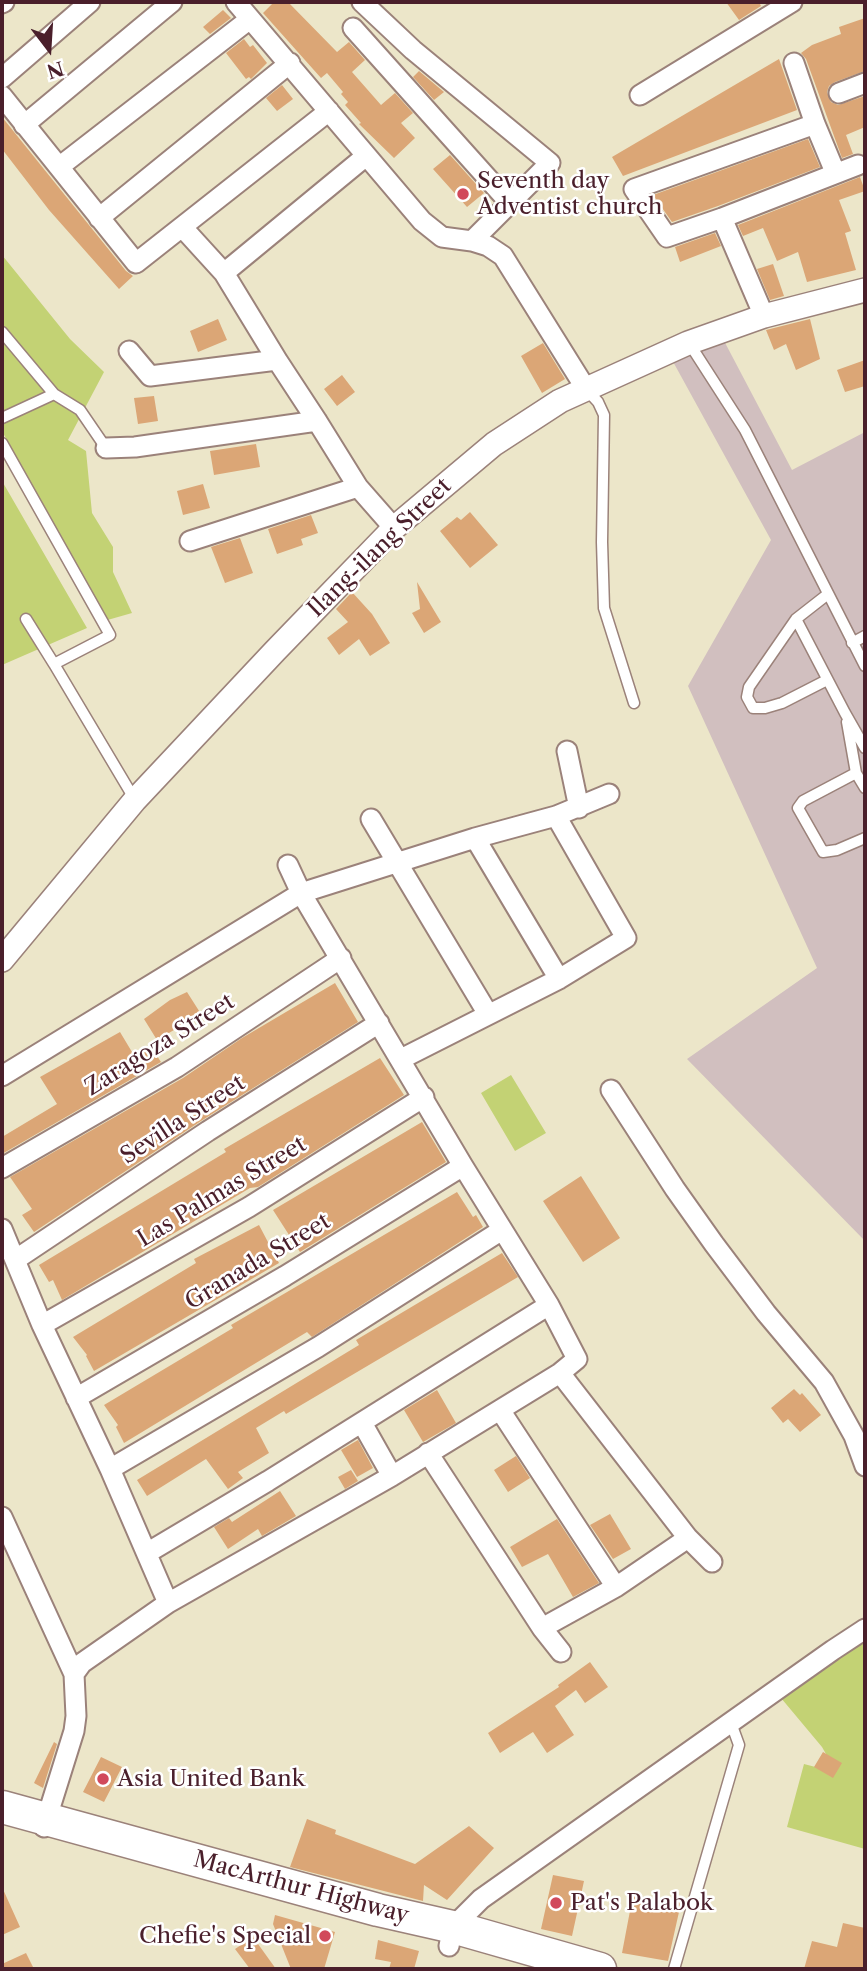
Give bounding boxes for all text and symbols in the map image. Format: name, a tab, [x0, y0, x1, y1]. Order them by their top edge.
north arrow	[14, 14, 84, 84]
text: N	[44, 56, 67, 83]
place label: Seventh day Adventist church	[477, 167, 662, 221]
marker: Seventh day Adventist church	[455, 186, 471, 202]
street label: Ilang-ilang Street	[303, 473, 457, 623]
street label: Zaragoza Street	[80, 988, 240, 1102]
street label: Sevilla Street	[116, 1070, 250, 1170]
street label: Las Palmas Street	[133, 1131, 311, 1253]
street label: Granada Street	[181, 1208, 335, 1316]
place label: Asia United Bank	[117, 1765, 305, 1793]
marker: Asia United Bank	[95, 1771, 111, 1787]
street label: MacArthur Highway	[190, 1846, 412, 1930]
place label: Pat's Palabok	[570, 1889, 713, 1917]
marker: Pat's Palabok	[548, 1895, 564, 1911]
place label: Chefie's Special	[139, 1922, 311, 1950]
marker: Chefie's Special	[317, 1928, 333, 1944]

